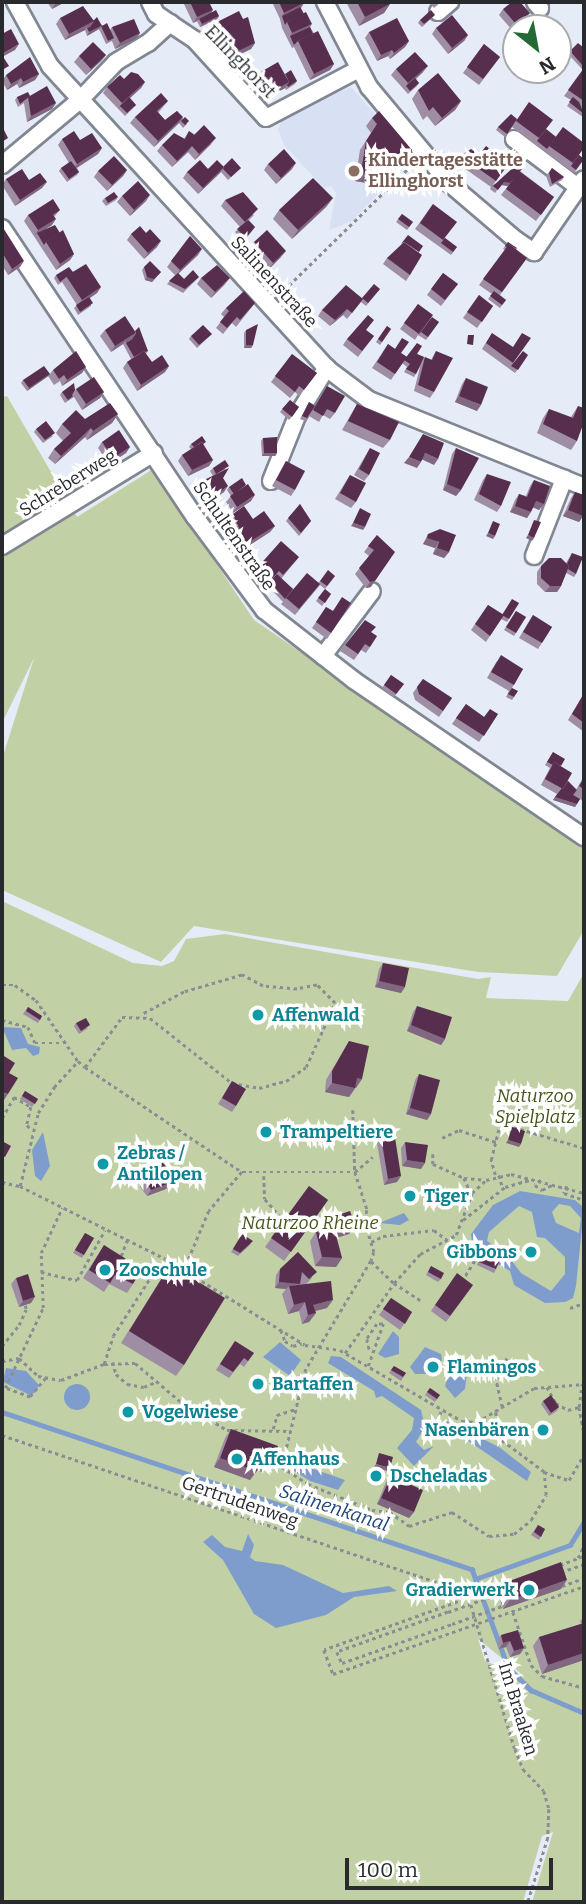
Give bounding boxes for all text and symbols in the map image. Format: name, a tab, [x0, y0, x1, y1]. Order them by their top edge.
north arrow	[502, 14, 572, 84]
street label: Ellinghorst	[200, 21, 280, 103]
text: N	[535, 52, 559, 79]
place label: Kindertagesstätte Ellinghorst	[368, 150, 523, 192]
marker: Kindertagesstätte Ellinghorst	[346, 163, 362, 179]
street label: Salinenstraße	[226, 232, 322, 332]
street label: Schreberweg	[15, 445, 121, 521]
street label: Schultenstraße	[188, 477, 280, 595]
place label: Affenwald	[272, 1004, 360, 1026]
marker: Affenwald	[250, 1007, 266, 1023]
park label: Naturzoo Spielplatz	[495, 1086, 575, 1128]
place label: Trampeltiere	[280, 1121, 393, 1143]
marker: Trampeltiere	[258, 1124, 274, 1140]
place label: Zebras / Antilopen	[117, 1143, 202, 1186]
marker: Zebras / Antilopen	[95, 1156, 111, 1172]
place label: Tiger	[424, 1185, 469, 1207]
marker: Tiger	[402, 1188, 418, 1204]
park label: Naturzoo Rheine	[242, 1212, 378, 1234]
place label: Gibbons	[446, 1241, 517, 1263]
marker: Gibbons	[523, 1244, 539, 1260]
place label: Zooschule	[119, 1259, 207, 1281]
marker: Zooschule	[97, 1262, 113, 1278]
place label: Flamingos	[447, 1356, 536, 1378]
marker: Flamingos	[425, 1359, 441, 1375]
place label: Bartaffen	[272, 1373, 353, 1395]
marker: Bartaffen	[250, 1376, 266, 1392]
place label: Vogelwiese	[142, 1401, 238, 1423]
marker: Vogelwiese	[120, 1404, 136, 1420]
place label: Nasenbären	[425, 1419, 529, 1441]
marker: Nasenbären	[535, 1422, 551, 1438]
place label: Affenhaus	[251, 1448, 340, 1470]
marker: Affenhaus	[229, 1451, 245, 1467]
place label: Dscheladas	[390, 1465, 487, 1487]
marker: Dscheladas	[368, 1468, 384, 1484]
street label: Gertrudenweg	[179, 1472, 301, 1532]
water label: Salinenkanal	[276, 1480, 392, 1536]
place label: Gradierwerk	[405, 1579, 515, 1601]
marker: Gradierwerk	[521, 1582, 537, 1598]
street label: Im Braaken	[494, 1660, 542, 1758]
scale bar	[348, 1844, 556, 1888]
text: 100 m	[358, 1857, 418, 1883]

